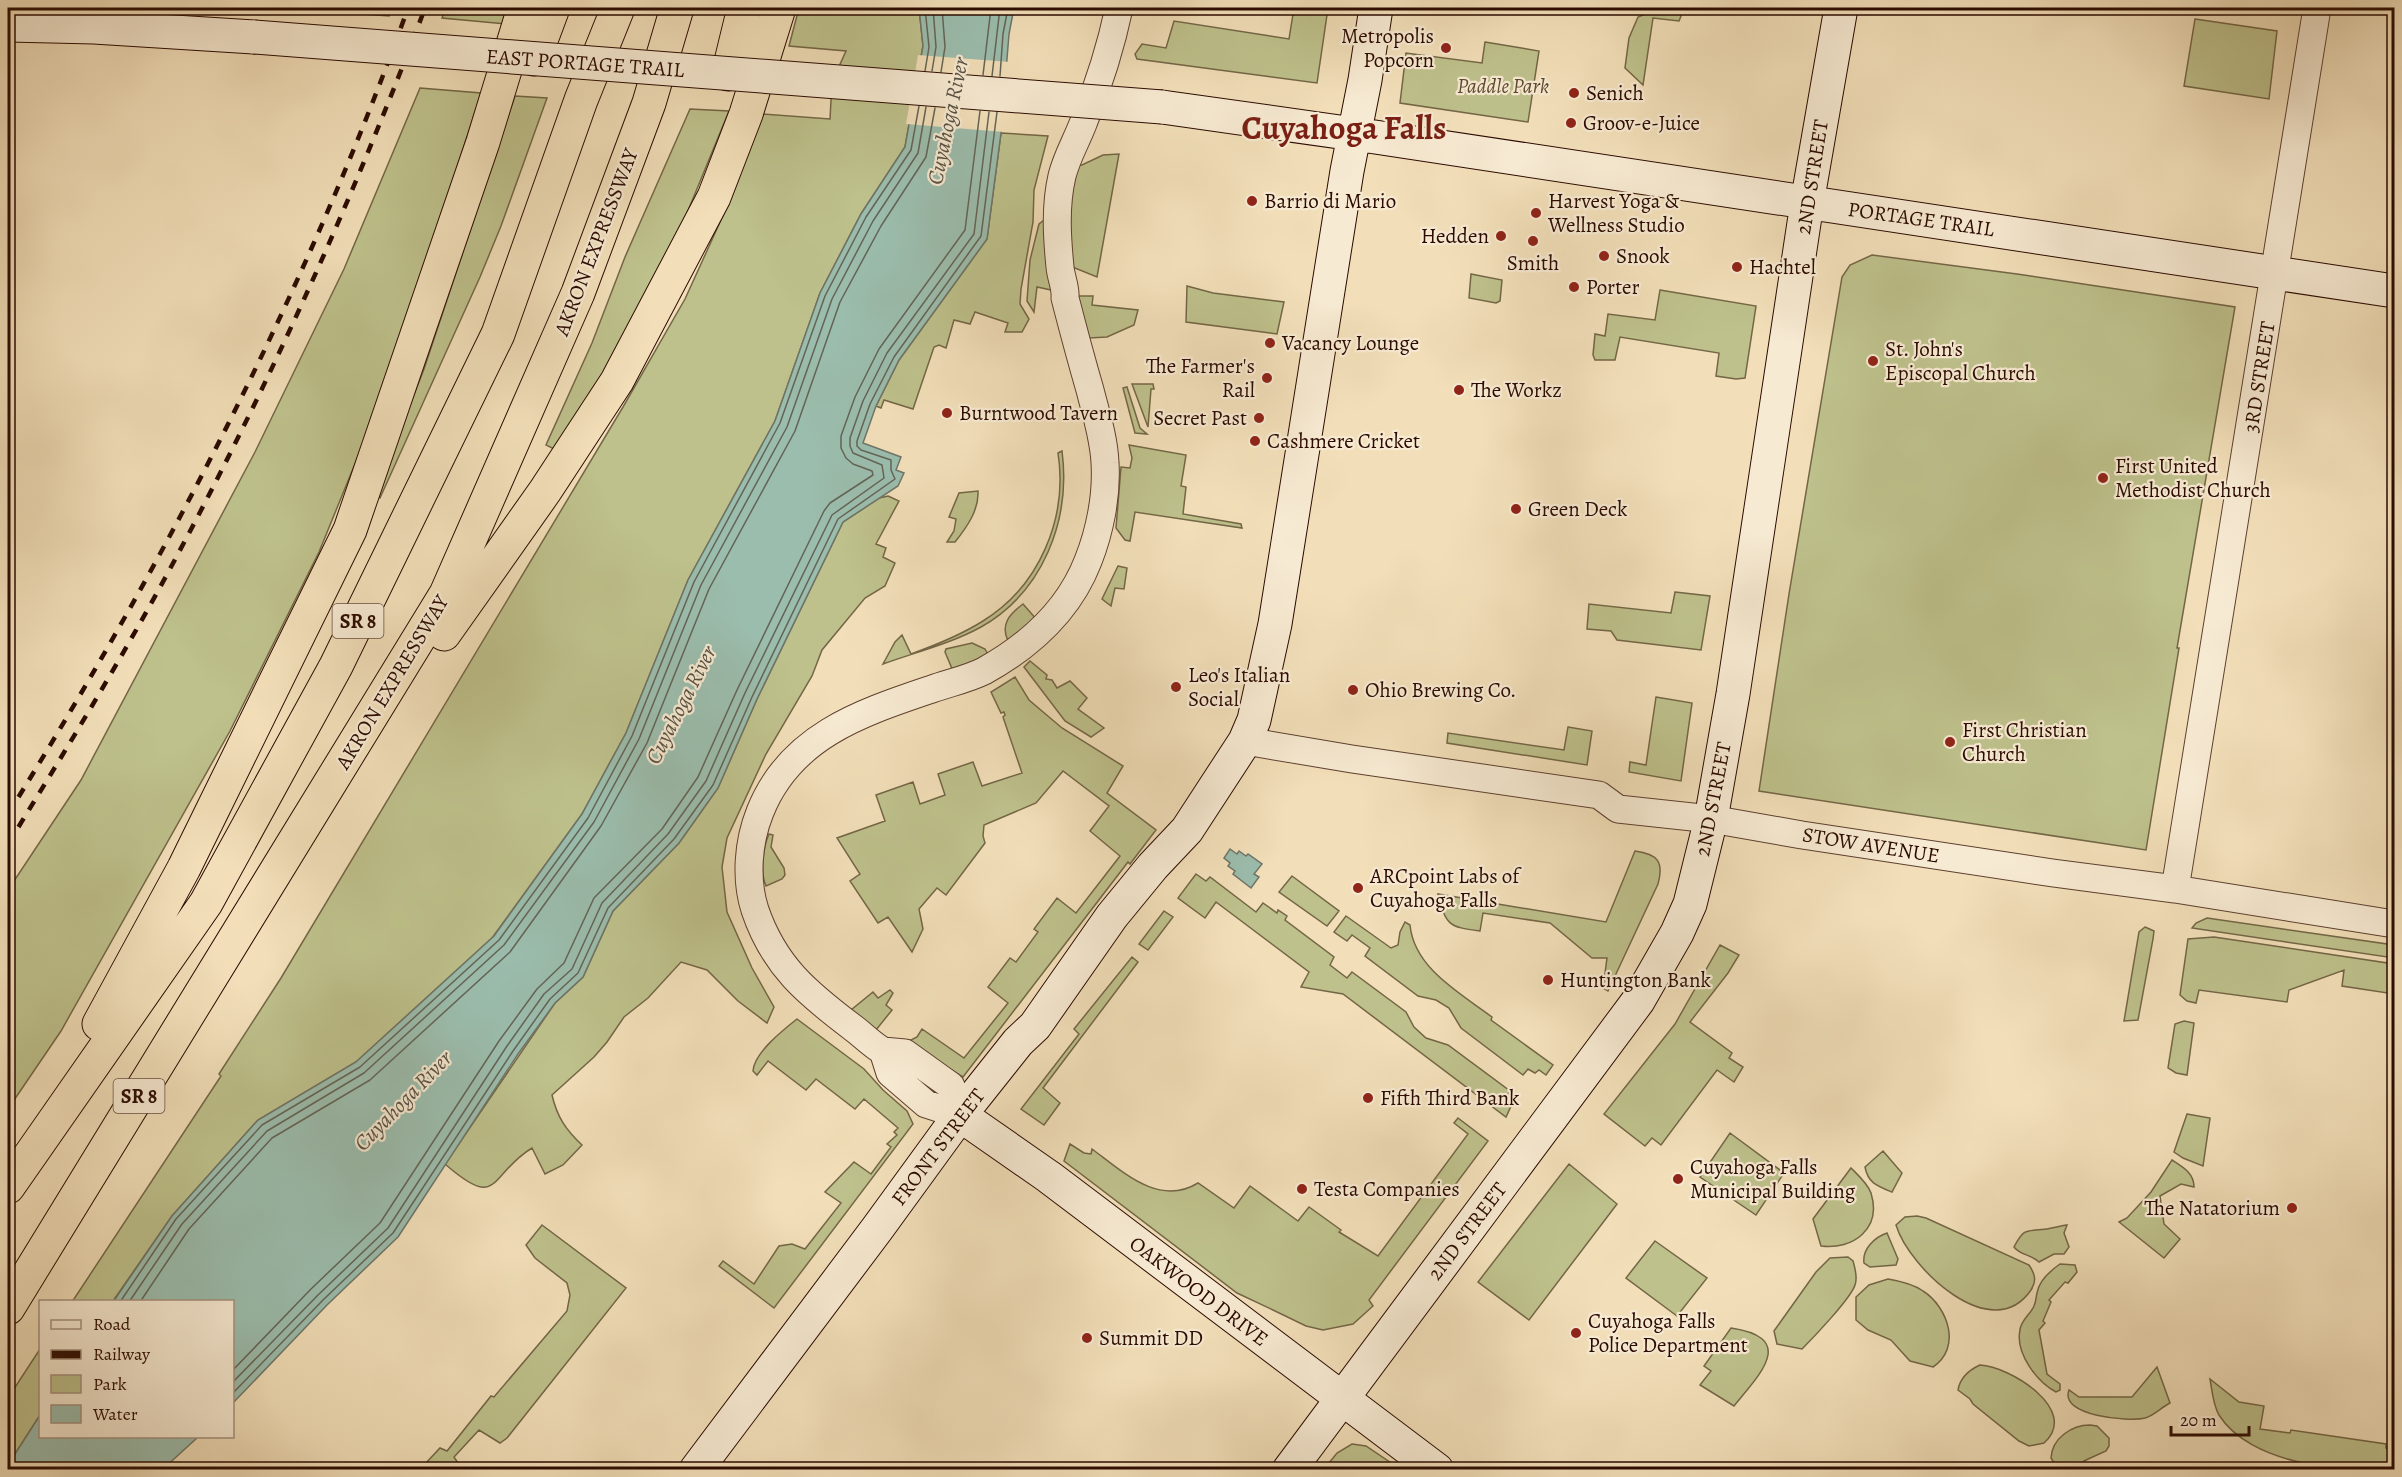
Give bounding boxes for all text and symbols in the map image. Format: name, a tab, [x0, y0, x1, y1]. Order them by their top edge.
place label: Metropolis Popcorn	[1341, 22, 1434, 74]
marker: Metropolis Popcorn	[1439, 41, 1453, 55]
street label: EAST PORTAGE TRAIL	[485, 42, 685, 84]
water label: Cuyahoga River	[920, 53, 976, 187]
park label: Paddle Park	[1457, 72, 1549, 100]
place label: Senich	[1586, 79, 1644, 107]
marker: Senich	[1567, 86, 1581, 100]
district label: Cuyahoga Falls	[1242, 105, 1447, 150]
place label: Groov-e-Juice	[1583, 109, 1700, 137]
marker: Groov-e-Juice	[1564, 116, 1578, 130]
street label: 2ND STREET	[1789, 117, 1835, 236]
street label: AKRON EXPRESSWAY	[547, 144, 645, 341]
place label: Barrio di Mario	[1264, 187, 1396, 215]
place label: Harvest Yoga & Wellness Studio	[1547, 187, 1685, 239]
marker: Barrio di Mario	[1245, 194, 1259, 208]
street label: PORTAGE TRAIL	[1846, 195, 1996, 243]
marker: Harvest Yoga & Wellness Studio	[1529, 206, 1543, 220]
place label: Hedden	[1421, 222, 1489, 250]
marker: Hedden	[1494, 229, 1508, 243]
marker: Smith	[1526, 234, 1540, 248]
place label: Snook	[1616, 242, 1670, 270]
place label: Smith	[1507, 249, 1559, 277]
marker: Snook	[1597, 249, 1611, 263]
place label: Hachtel	[1749, 253, 1816, 281]
marker: Hachtel	[1730, 260, 1744, 274]
place label: Porter	[1586, 273, 1640, 301]
marker: Porter	[1567, 280, 1581, 294]
street label: 3RD STREET	[2236, 319, 2282, 435]
place label: Vacancy Lounge	[1281, 329, 1419, 357]
place label: St. John's Episcopal Church	[1885, 335, 2036, 387]
marker: Vacancy Lounge	[1263, 336, 1277, 350]
place label: The Farmer's Rail	[1146, 352, 1255, 404]
marker: St. John's Episcopal Church	[1866, 354, 1880, 368]
marker: The Farmer's Rail	[1260, 371, 1274, 385]
place label: The Workz	[1471, 376, 1562, 404]
marker: The Workz	[1452, 383, 1466, 397]
place label: Burntwood Tavern	[959, 399, 1118, 427]
place label: Secret Past	[1153, 404, 1247, 432]
marker: Burntwood Tavern	[940, 406, 954, 420]
marker: Secret Past	[1252, 411, 1266, 425]
place label: Cashmere Cricket	[1267, 427, 1420, 455]
marker: Cashmere Cricket	[1248, 434, 1262, 448]
place label: First United Methodist Church	[2115, 452, 2271, 504]
marker: First United Methodist Church	[2096, 471, 2110, 485]
place label: Green Deck	[1528, 495, 1628, 523]
marker: Green Deck	[1509, 502, 1523, 516]
street label: AKRON EXPRESSWAY	[328, 589, 455, 775]
road number: SR 8	[332, 604, 384, 638]
water label: Cuyahoga River	[638, 639, 724, 769]
place label: Leo's Italian Social	[1188, 661, 1290, 713]
place label: Ohio Brewing Co.	[1365, 676, 1517, 704]
marker: Leo's Italian Social	[1169, 680, 1183, 694]
marker: Ohio Brewing Co.	[1346, 683, 1360, 697]
place label: First Christian Church	[1962, 716, 2087, 768]
marker: First Christian Church	[1943, 735, 1957, 749]
street label: 2ND STREET	[1688, 739, 1738, 858]
street label: STOW AVENUE	[1800, 820, 1942, 870]
place label: ARCpoint Labs of Cuyahoga Falls	[1369, 862, 1522, 914]
marker: ARCpoint Labs of Cuyahoga Falls	[1351, 881, 1365, 895]
place label: Huntington Bank	[1560, 966, 1711, 994]
marker: Huntington Bank	[1541, 973, 1555, 987]
water label: Cuyahoga River	[347, 1043, 460, 1158]
road number: SR 8	[114, 1079, 164, 1113]
street label: FRONT STREET	[885, 1082, 992, 1211]
place label: Fifth Third Bank	[1380, 1084, 1520, 1112]
marker: Fifth Third Bank	[1361, 1091, 1375, 1105]
place label: Cuyahoga Falls Municipal Building	[1690, 1153, 1856, 1205]
marker: Cuyahoga Falls Municipal Building	[1671, 1172, 1685, 1186]
place label: Testa Companies	[1314, 1175, 1460, 1203]
street label: 2ND STREET	[1421, 1176, 1513, 1286]
marker: Testa Companies	[1295, 1182, 1309, 1196]
place label: The Natatorium	[2144, 1194, 2280, 1222]
marker: The Natatorium	[2285, 1201, 2299, 1215]
street label: OAKWOOD DRIVE	[1124, 1230, 1274, 1352]
legend	[39, 1300, 234, 1438]
place label: Cuyahoga Falls Police Department	[1588, 1307, 1748, 1359]
text: Road	[93, 1312, 131, 1336]
place label: Summit DD	[1099, 1324, 1203, 1352]
marker: Cuyahoga Falls Police Department	[1569, 1326, 1583, 1340]
marker: Summit DD	[1080, 1331, 1094, 1345]
text: Railway	[93, 1342, 151, 1366]
text: Park	[93, 1372, 127, 1396]
scale bar	[2171, 1399, 2249, 1437]
text: Water	[92, 1402, 138, 1426]
text: 20 m	[2180, 1408, 2217, 1432]

